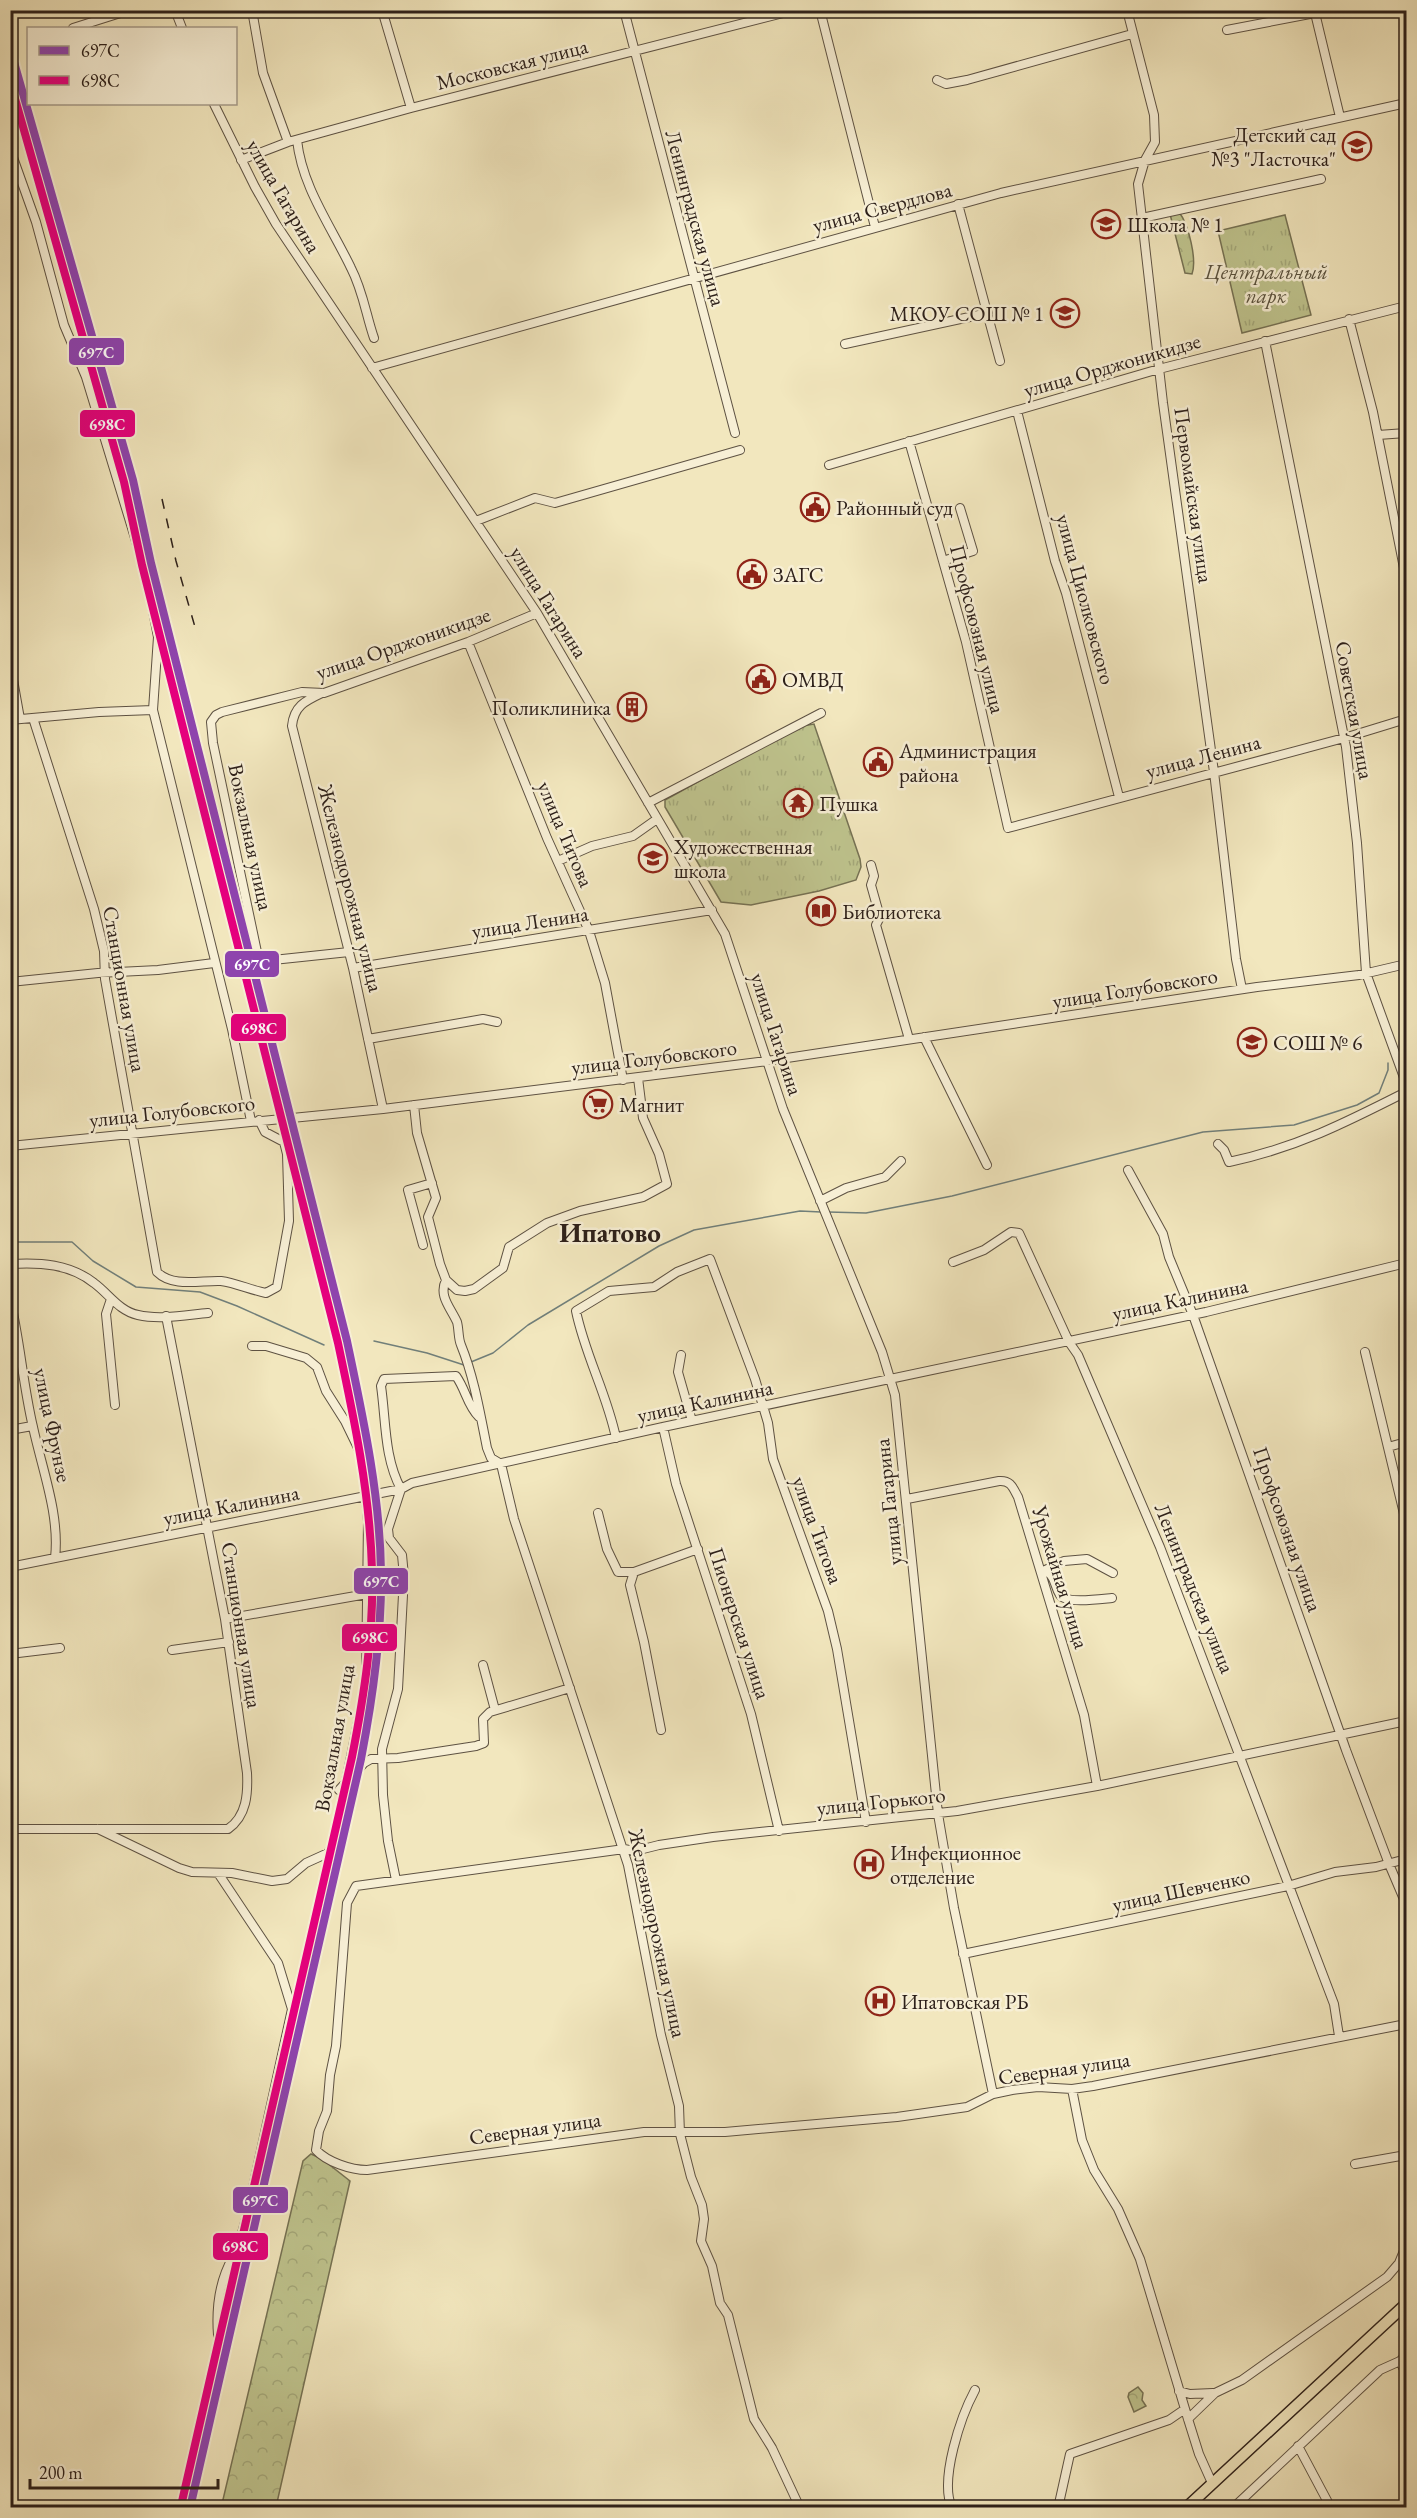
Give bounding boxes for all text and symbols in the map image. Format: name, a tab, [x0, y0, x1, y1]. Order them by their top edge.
legend	[27, 27, 237, 105]
street label: Московская улица	[434, 32, 591, 96]
text: 697С	[81, 39, 120, 62]
text: 698С	[81, 69, 120, 92]
place label: Детский сад №3 "Ласточка"	[1211, 121, 1336, 172]
street label: Ленинградская улица	[660, 127, 733, 309]
school or university icon: Детский сад №3 "Ласточка"	[1341, 130, 1373, 162]
street label: улица Гагарина	[240, 134, 328, 258]
street label: улица Свердлова	[809, 175, 955, 239]
school or university icon: Школа № 1	[1090, 208, 1122, 240]
place label: Школа № 1	[1127, 211, 1223, 238]
park label: Центральный парк	[1203, 258, 1328, 309]
school or university icon: МКОУ СОШ № 1	[1049, 297, 1081, 329]
place label: МКОУ СОШ № 1	[890, 300, 1044, 327]
street label: улица Орджоникидзе	[1020, 327, 1204, 403]
line badge: 697С	[68, 337, 125, 366]
text: 697С	[78, 342, 114, 363]
street label: Первомайская улица	[1168, 405, 1220, 585]
line badge: 698С	[79, 409, 136, 438]
text: 698С	[89, 414, 125, 435]
public building icon: Районный суд	[799, 491, 831, 523]
place label: Районный суд	[836, 494, 953, 521]
street label: улица Циолковского	[1050, 511, 1122, 687]
street label: улица Гагарина	[504, 541, 595, 664]
street label: Профсоюзная улица	[944, 542, 1012, 717]
public building icon: ЗАГС	[736, 558, 768, 590]
place label: ЗАГС	[773, 561, 824, 588]
street label: улица Орджоникидзе	[312, 600, 494, 686]
street label: Советская улица	[1330, 639, 1381, 782]
public building icon: ОМВД	[745, 663, 777, 695]
place label: ОМВД	[782, 666, 844, 693]
building icon: Поликлиника	[616, 691, 648, 723]
place label: Поликлиника	[491, 694, 612, 721]
street label: улица Ленина	[1143, 728, 1264, 784]
place label: Администрация района	[898, 737, 1037, 788]
public building icon: Администрация района	[862, 746, 894, 778]
street label: Вокзальная улица	[222, 761, 280, 913]
street label: улица Титова	[532, 777, 601, 892]
street label: Железнодорожная улица	[312, 780, 390, 995]
temple icon: Пушка	[782, 787, 814, 819]
place label: Пушка	[819, 790, 879, 817]
place label: Художественная школа	[673, 833, 813, 884]
school or university icon: Художественная школа	[637, 842, 669, 874]
library icon: Библиотека	[805, 895, 837, 927]
place label: Библиотека	[842, 898, 942, 925]
street label: улица Ленина	[470, 899, 591, 945]
street label: Станционная улица	[97, 904, 153, 1075]
line badge: 697С	[224, 950, 280, 978]
text: 697С	[234, 954, 270, 975]
street label: улица Голубовского	[1051, 962, 1219, 1014]
street label: улица Гагарина	[744, 969, 810, 1099]
line badge: 698С	[230, 1013, 287, 1042]
text: 698С	[241, 1018, 277, 1039]
school or university icon: СОШ № 6	[1236, 1026, 1268, 1058]
place label: СОШ № 6	[1273, 1029, 1362, 1056]
street label: улица Голубовского	[570, 1033, 738, 1081]
supermarket icon: Магнит	[582, 1088, 614, 1120]
street label: улица Голубовского	[88, 1089, 256, 1133]
place label: Магнит	[619, 1091, 684, 1118]
district label: Ипатово	[559, 1215, 661, 1250]
street label: улица Калинина	[1110, 1271, 1251, 1327]
street label: улица Фрунзе	[28, 1365, 78, 1485]
street label: улица Калинина	[635, 1373, 776, 1429]
street label: улица Гагарина	[868, 1437, 908, 1567]
street label: Профсоюзная улица	[1247, 1443, 1329, 1616]
street label: улица Титова	[786, 1472, 850, 1588]
street label: улица Калинина	[161, 1478, 302, 1531]
street label: Ленинградская улица	[1149, 1499, 1242, 1677]
street label: Урожайная улица	[1026, 1501, 1096, 1652]
street label: Станционная улица	[216, 1540, 269, 1711]
street label: Пионерская улица	[703, 1544, 777, 1703]
line badge: 697С	[353, 1567, 409, 1595]
text: 697С	[363, 1571, 399, 1592]
line badge: 698С	[341, 1623, 398, 1652]
text: 698С	[352, 1627, 388, 1648]
street label: Вокзальная улица	[308, 1662, 360, 1814]
street label: улица Горького	[815, 1781, 947, 1821]
street label: Железнодорожная улица	[622, 1825, 693, 2041]
place label: Инфекционное отделение	[890, 1839, 1021, 1890]
hospital icon: Инфекционное отделение	[853, 1848, 885, 1880]
street label: улица Шевченко	[1110, 1862, 1252, 1918]
hospital icon: Ипатовская РБ	[864, 1985, 896, 2017]
place label: Ипатовская РБ	[901, 1988, 1029, 2015]
street label: Северная улица	[996, 2045, 1132, 2091]
street label: Северная улица	[467, 2105, 603, 2151]
line badge: 697С	[232, 2186, 289, 2214]
text: 697С	[242, 2190, 278, 2211]
line badge: 698С	[212, 2232, 269, 2261]
text: 698С	[222, 2236, 258, 2257]
scale bar	[30, 2452, 218, 2490]
text: 200 m	[39, 2461, 83, 2484]

